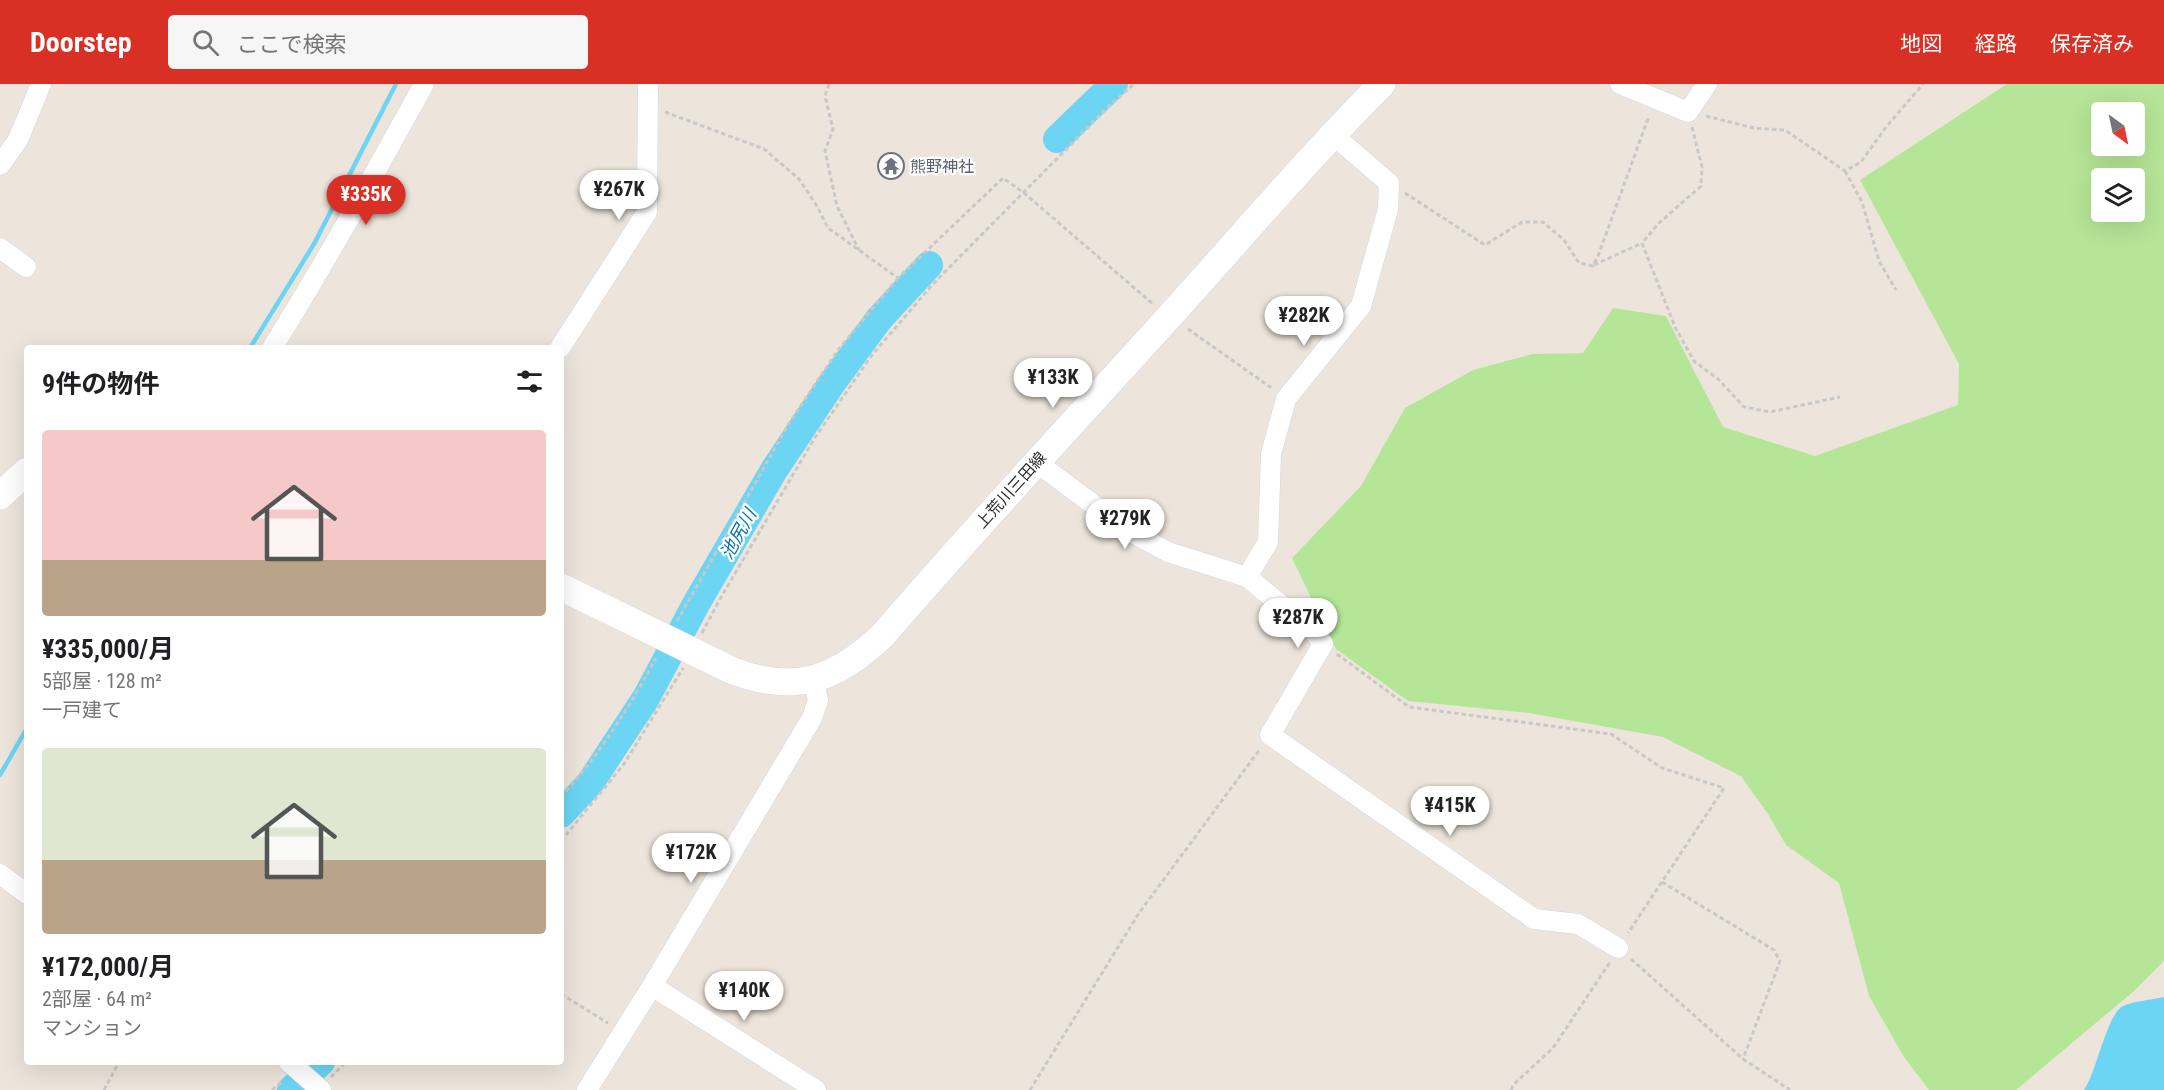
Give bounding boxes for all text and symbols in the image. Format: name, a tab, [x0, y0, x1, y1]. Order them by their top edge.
search box	[168, 15, 588, 69]
text: Doorstep	[30, 26, 132, 59]
icon: search	[189, 26, 222, 59]
text: ここで検索	[237, 32, 347, 57]
text: 地図	[1900, 32, 1942, 56]
text: 経路	[1975, 32, 2017, 56]
text: 保存済み	[2050, 32, 2134, 56]
north arrow	[2091, 102, 2145, 156]
map controls	[2091, 102, 2145, 222]
temple icon: 熊野神社	[876, 151, 906, 181]
place label: 熊野神社	[910, 157, 974, 176]
button: layers	[2091, 168, 2145, 222]
pin: ¥267K	[577, 170, 661, 221]
pin: ¥335K	[324, 175, 408, 226]
text: ¥267K	[594, 177, 644, 201]
text: ¥335K	[341, 182, 391, 206]
pin: ¥282K	[1262, 296, 1346, 347]
text: ¥282K	[1279, 303, 1329, 327]
pin: ¥133K	[1011, 358, 1095, 409]
icon: filters	[513, 365, 546, 398]
text: ¥133K	[1028, 365, 1078, 389]
text: 9件の物件	[42, 369, 159, 399]
street label: 上荒川三田線	[972, 448, 1050, 532]
icon: home	[240, 469, 348, 577]
pin: ¥279K	[1083, 499, 1167, 550]
water label: 池尻川	[716, 504, 761, 563]
text: ¥279K	[1100, 506, 1150, 530]
pin: ¥287K	[1256, 598, 1340, 649]
text: ¥287K	[1273, 605, 1323, 629]
text: ¥335,000/月	[42, 634, 174, 664]
text: 5部屋 · 128 m²	[42, 669, 162, 693]
text: 一戸建て	[42, 698, 122, 722]
pin: ¥415K	[1408, 786, 1492, 837]
icon: home	[240, 787, 348, 895]
text: ¥415K	[1425, 793, 1475, 817]
pin: ¥172K	[649, 833, 733, 884]
text: ¥172K	[666, 840, 716, 864]
text: ¥172,000/月	[42, 952, 174, 982]
pin: ¥140K	[702, 971, 786, 1022]
text: ¥140K	[719, 978, 769, 1002]
text: 2部屋 · 64 m²	[42, 987, 152, 1011]
text: マンション	[42, 1016, 142, 1040]

